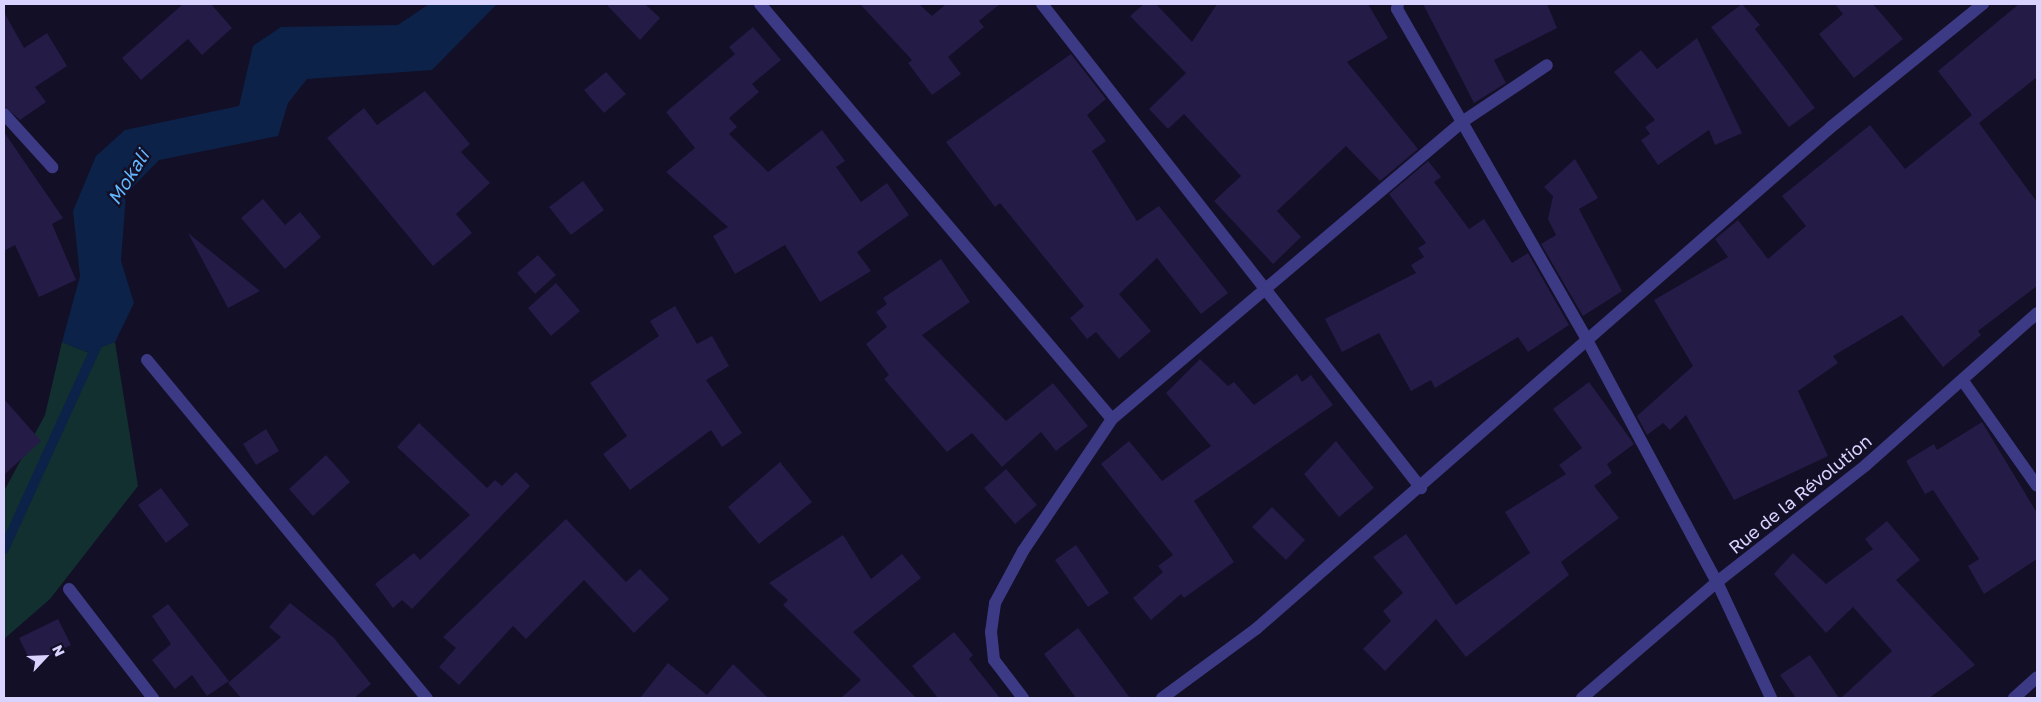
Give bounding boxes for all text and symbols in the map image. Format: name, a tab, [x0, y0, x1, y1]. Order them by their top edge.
water label: Mokali	[102, 145, 154, 209]
street label: Rue de la Révolution	[1724, 430, 1876, 558]
north arrow	[20, 632, 70, 682]
text: N	[49, 642, 69, 659]

